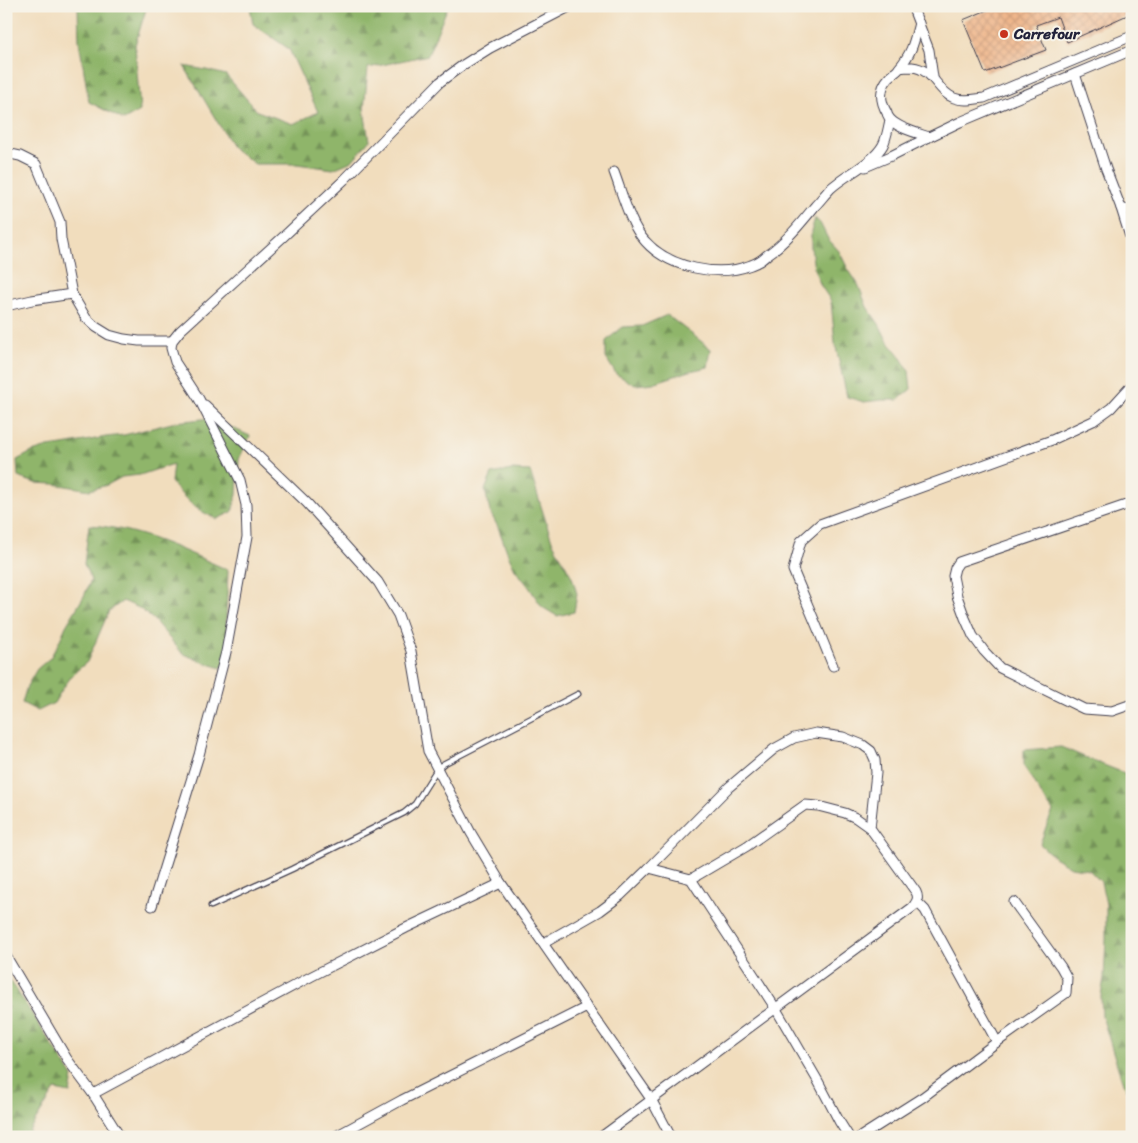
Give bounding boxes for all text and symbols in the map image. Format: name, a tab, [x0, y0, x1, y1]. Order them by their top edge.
place label: Carrefour	[1013, 21, 1081, 47]
marker: Carrefour	[998, 28, 1010, 40]

